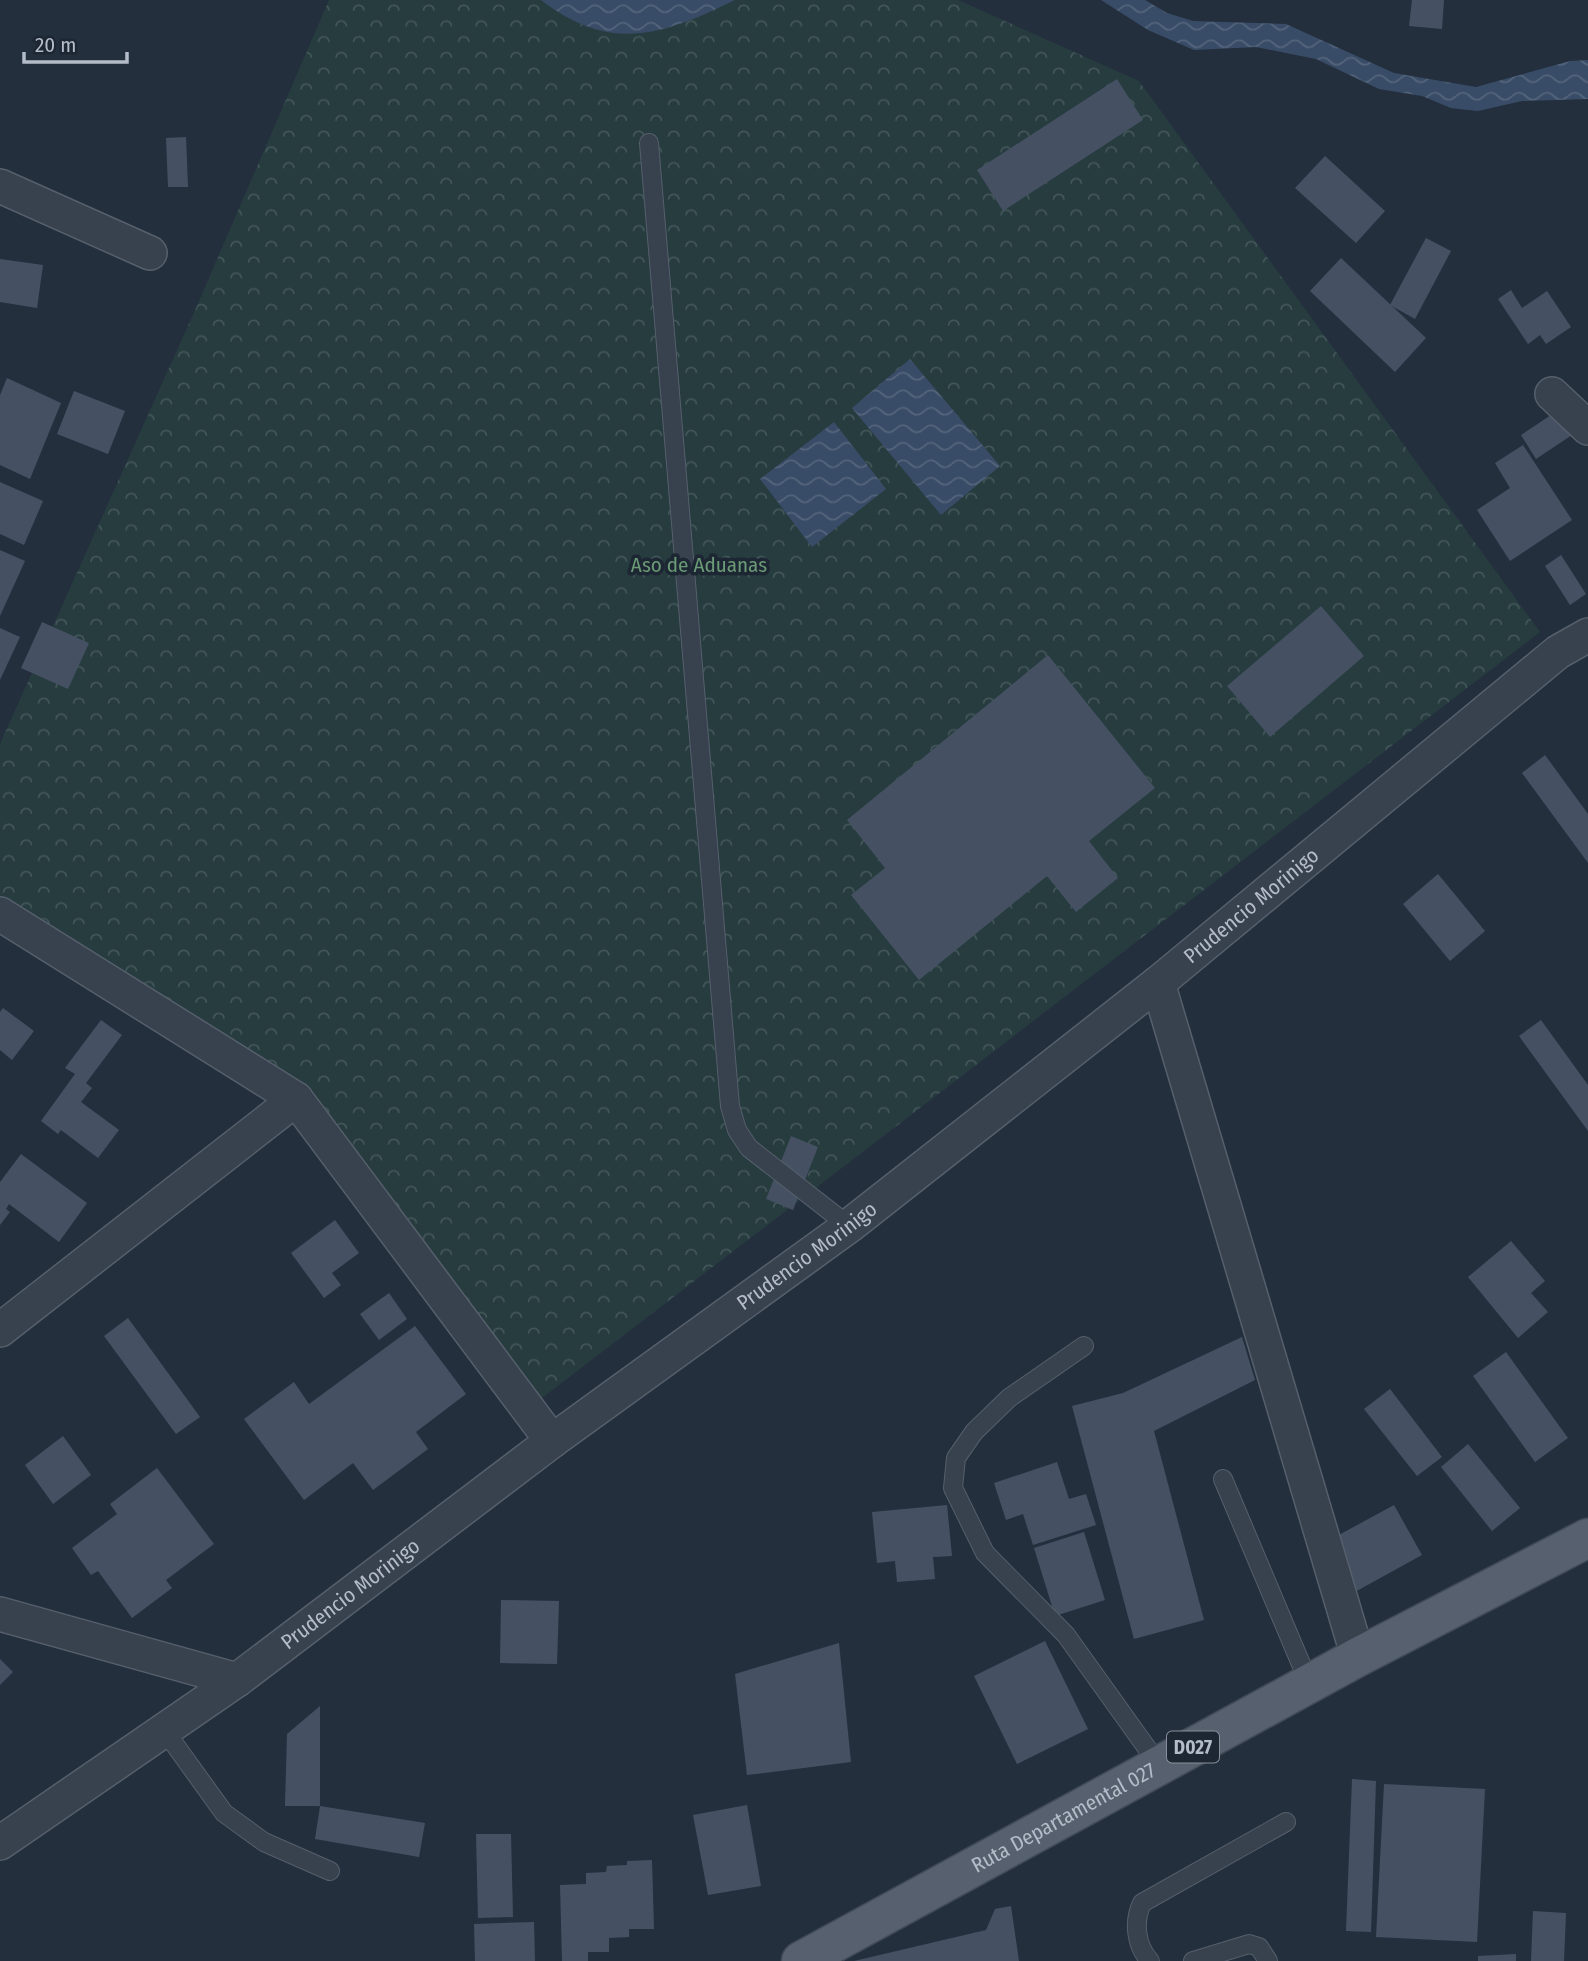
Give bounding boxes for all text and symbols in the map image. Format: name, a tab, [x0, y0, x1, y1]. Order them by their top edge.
scale bar	[24, 21, 128, 65]
text: 20 m	[35, 32, 76, 58]
park label: Aso de Aduanas	[631, 552, 767, 578]
street label: Prudencio Morinigo	[1179, 842, 1324, 969]
street label: Prudencio Morinigo	[732, 1196, 882, 1316]
street label: Prudencio Morinigo	[276, 1533, 425, 1655]
road number: D027	[1167, 1732, 1219, 1763]
street label: Ruta Departamental 027	[967, 1757, 1160, 1878]

